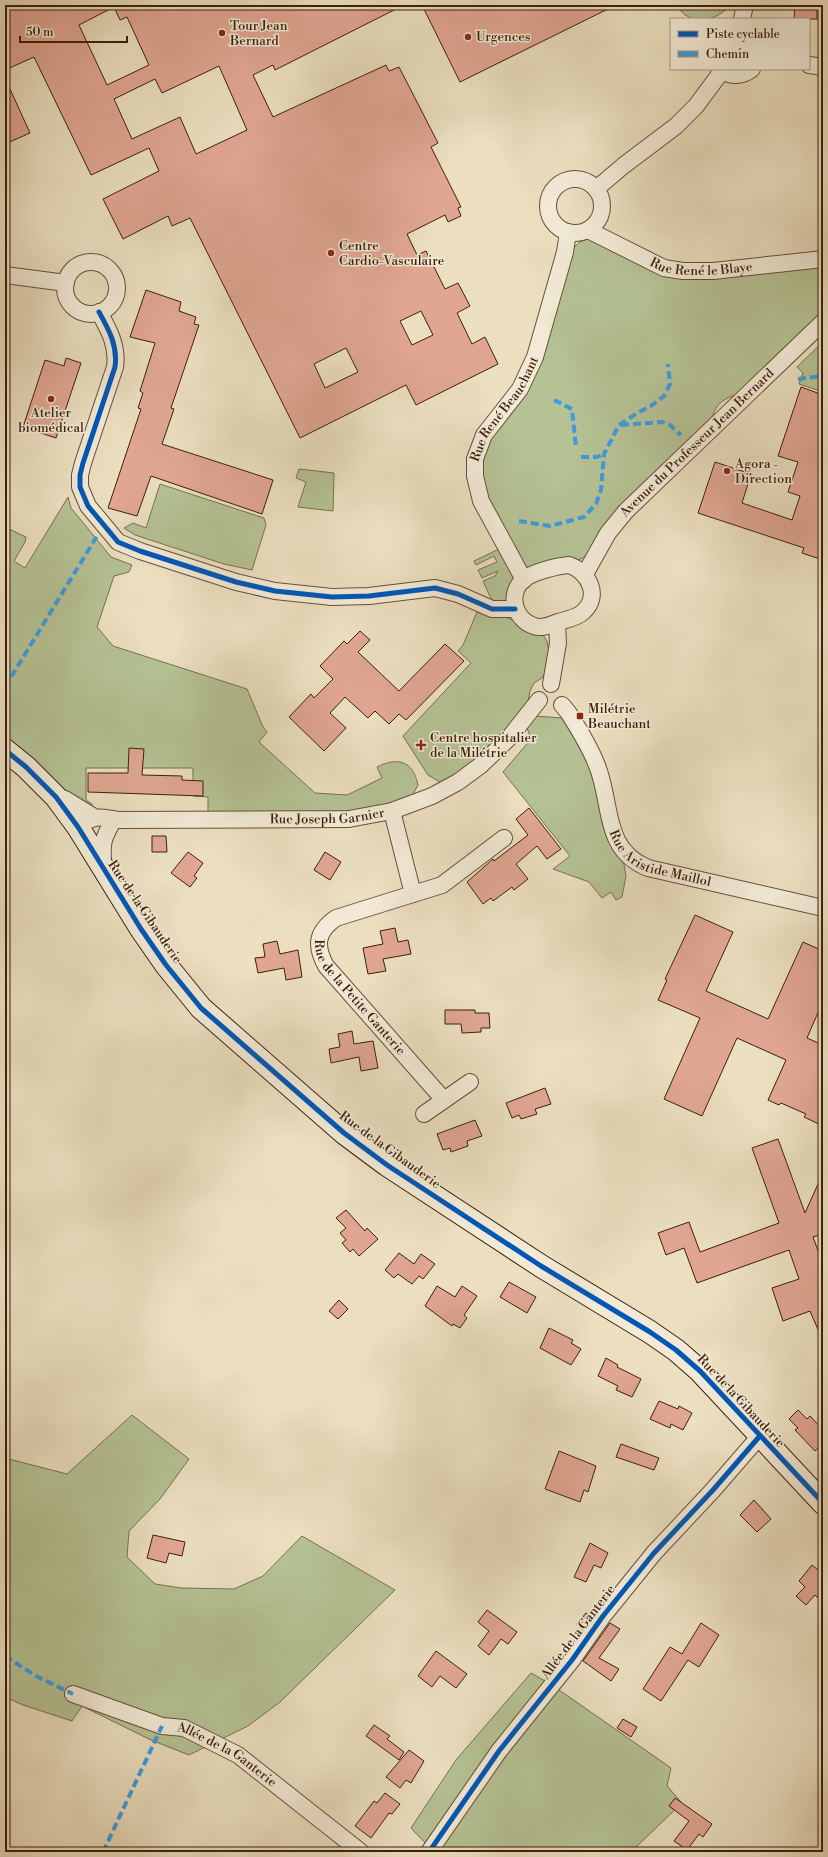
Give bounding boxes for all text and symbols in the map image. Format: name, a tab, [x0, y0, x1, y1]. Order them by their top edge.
scale bar	[20, 18, 127, 44]
place label: Tour Jean Bernard	[229, 18, 288, 49]
legend	[670, 18, 810, 70]
text: 50 m	[26, 25, 54, 40]
text: Piste cyclable	[706, 27, 780, 42]
marker: Tour Jean Bernard	[217, 28, 227, 38]
place label: Urgences	[476, 29, 531, 45]
marker: Urgences	[463, 32, 473, 42]
text: Chemin	[706, 47, 749, 62]
place label: Centre Cardio-Vasculaire	[339, 238, 445, 269]
marker: Centre Cardio-Vasculaire	[326, 248, 336, 258]
street label: Rue René le Blaye	[647, 254, 754, 279]
street label: Rue René Beauchant	[467, 354, 542, 464]
street label: Avenue du Professeur Jean Bernard	[616, 365, 778, 521]
marker: Atelier biomédical	[46, 394, 56, 404]
place label: Atelier biomédical	[18, 405, 84, 436]
place label: Agora - Direction	[734, 456, 792, 487]
marker: Agora - Direction	[722, 466, 732, 476]
place label: Milétrie Beauchant	[587, 701, 651, 732]
marker: Milétrie Beauchant	[575, 711, 585, 721]
place label: Centre hospitalier de la Milétrie	[430, 730, 537, 761]
marker: Centre hospitalier de la Milétrie	[415, 739, 427, 751]
street label: Rue Joseph Garnier	[270, 805, 386, 827]
street label: Rue Aristide Maillol	[606, 828, 713, 890]
street label: Rue de la Gibauderie	[104, 857, 186, 967]
street label: Rue de la Petite Ganterie	[311, 939, 409, 1059]
street label: Rue de la Gibauderie	[336, 1108, 444, 1192]
street label: Rue de la Gibauderie	[694, 1351, 789, 1451]
street label: Allée de la Ganterie	[537, 1581, 619, 1683]
street label: Allée de la Ganterie	[176, 1719, 280, 1791]

